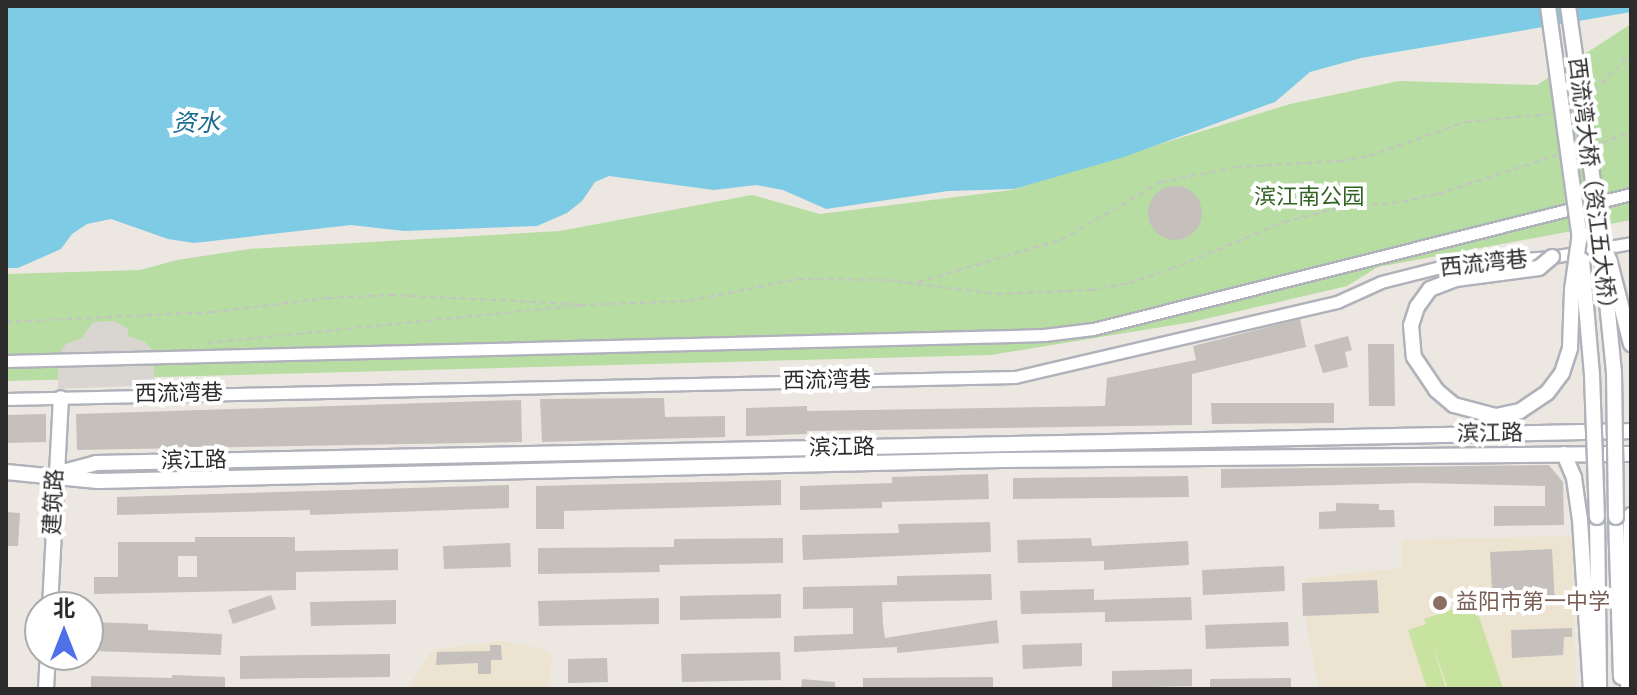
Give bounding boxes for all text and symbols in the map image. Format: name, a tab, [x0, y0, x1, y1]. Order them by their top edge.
street label: 西流湾大桥（资江五大桥）	[1563, 56, 1621, 322]
water label: 资水	[172, 110, 220, 138]
park label: 滨江南公园	[1254, 185, 1364, 211]
street label: 西流湾巷	[1439, 246, 1529, 282]
street label: 西流湾巷	[783, 367, 871, 395]
street label: 西流湾巷	[135, 380, 223, 408]
street label: 滨江路	[1457, 420, 1523, 448]
street label: 滨江路	[809, 434, 875, 462]
street label: 滨江路	[161, 447, 227, 475]
street label: 建筑路	[39, 468, 69, 536]
place label: 益阳市第一中学	[1456, 590, 1610, 616]
north arrow	[24, 591, 104, 671]
text: 北	[53, 594, 75, 624]
marker: 益阳市第一中学	[1431, 594, 1449, 612]

